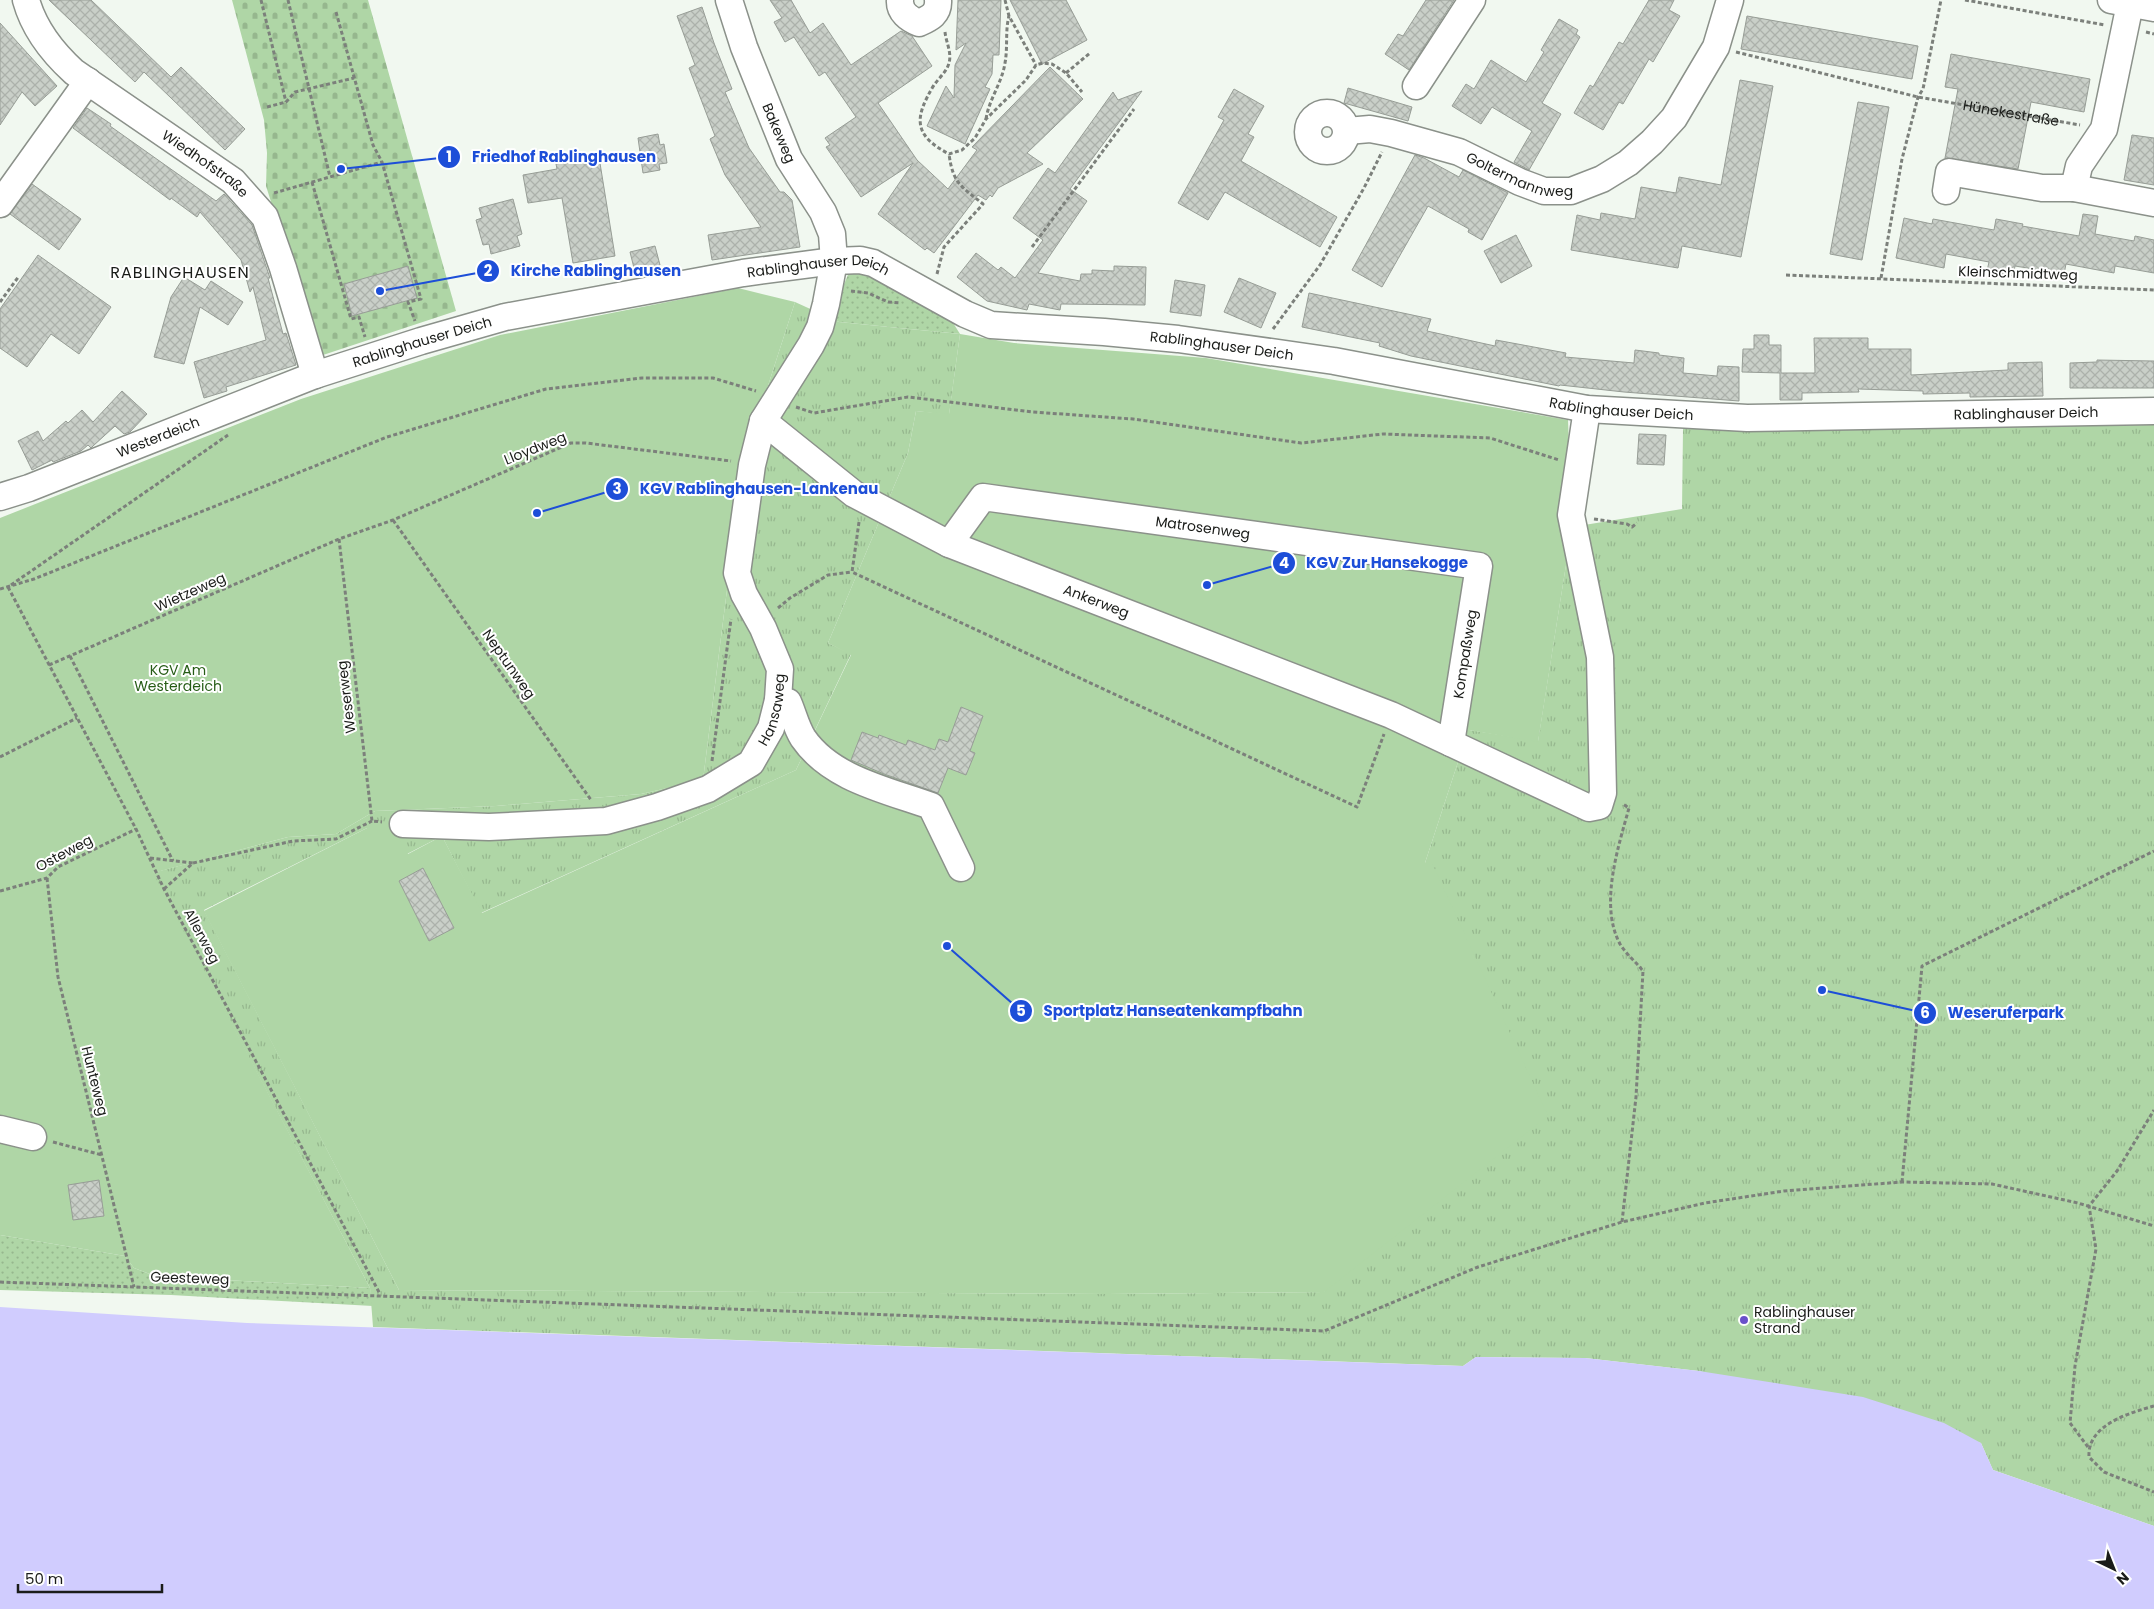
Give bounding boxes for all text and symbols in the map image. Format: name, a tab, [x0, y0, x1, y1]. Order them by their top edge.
street label: Hünekestraße	[1961, 95, 2061, 131]
street label: Bakeweg	[757, 100, 801, 166]
street label: Wiedhofstraße	[158, 125, 253, 202]
callout: Friedhof Rablinghausen	[437, 142, 666, 172]
text: 1	[446, 146, 452, 167]
text: Friedhof Rablinghausen	[472, 146, 656, 167]
street label: Goltermannweg	[1463, 147, 1573, 201]
street label: Rablinghauser Deich	[746, 250, 893, 282]
callout: Kirche Rablinghausen	[476, 256, 691, 286]
text: 2	[484, 260, 493, 281]
text: Kirche Rablinghausen	[511, 260, 681, 281]
district label: RABLINGHAUSEN	[110, 261, 250, 284]
street label: Kleinschmidtweg	[1958, 261, 2078, 285]
street label: Rablinghauser Deich	[350, 311, 494, 372]
street label: Rablinghauser Deich	[1149, 326, 1295, 365]
street label: Rablinghauser Deich	[1548, 392, 1694, 425]
street label: Rablinghauser Deich	[1953, 402, 2098, 424]
street label: Westerdeich	[113, 412, 202, 462]
street label: Lloydweg	[501, 426, 569, 470]
callout: KGV Rablinghausen-Lankenau	[605, 474, 888, 504]
text: 3	[612, 478, 622, 499]
text: KGV Rablinghausen-Lankenau	[640, 478, 878, 499]
street label: Matrosenweg	[1154, 511, 1252, 544]
callout: KGV Zur Hansekogge	[1271, 548, 1478, 578]
text: 4	[1279, 552, 1289, 573]
text: KGV Zur Hansekogge	[1306, 552, 1468, 573]
street label: Wietzeweg	[151, 567, 229, 617]
street label: Ankerweg	[1060, 579, 1132, 623]
street label: Kompaßweg	[1448, 608, 1482, 700]
street label: Neptunweg	[478, 625, 540, 703]
street label: Weserweg	[332, 659, 360, 735]
park label: KGV Am Westerdeich	[134, 660, 222, 696]
street label: Hansaweg	[753, 673, 790, 749]
street label: Osteweg	[32, 830, 96, 876]
street label: Allerweg	[179, 905, 225, 967]
callout: Sportplatz Hanseatenkampfbahn	[1009, 996, 1313, 1026]
callout: Weseruferpark	[1913, 998, 2074, 1028]
text: 5	[1016, 1000, 1026, 1021]
text: Sportplatz Hanseatenkampfbahn	[1044, 1000, 1303, 1021]
text: 6	[1920, 1002, 1930, 1023]
text: Weseruferpark	[1948, 1002, 2065, 1023]
street label: Hunteweg	[77, 1044, 113, 1118]
street label: Geesteweg	[150, 1267, 230, 1289]
place label: Rablinghauser Strand	[1754, 1302, 1855, 1338]
marker: Rablinghauser Strand	[1738, 1314, 1750, 1326]
north arrow	[2089, 1544, 2139, 1594]
scale bar	[18, 1562, 161, 1594]
text: 50 m	[25, 1568, 63, 1589]
text: N	[2112, 1568, 2134, 1589]

